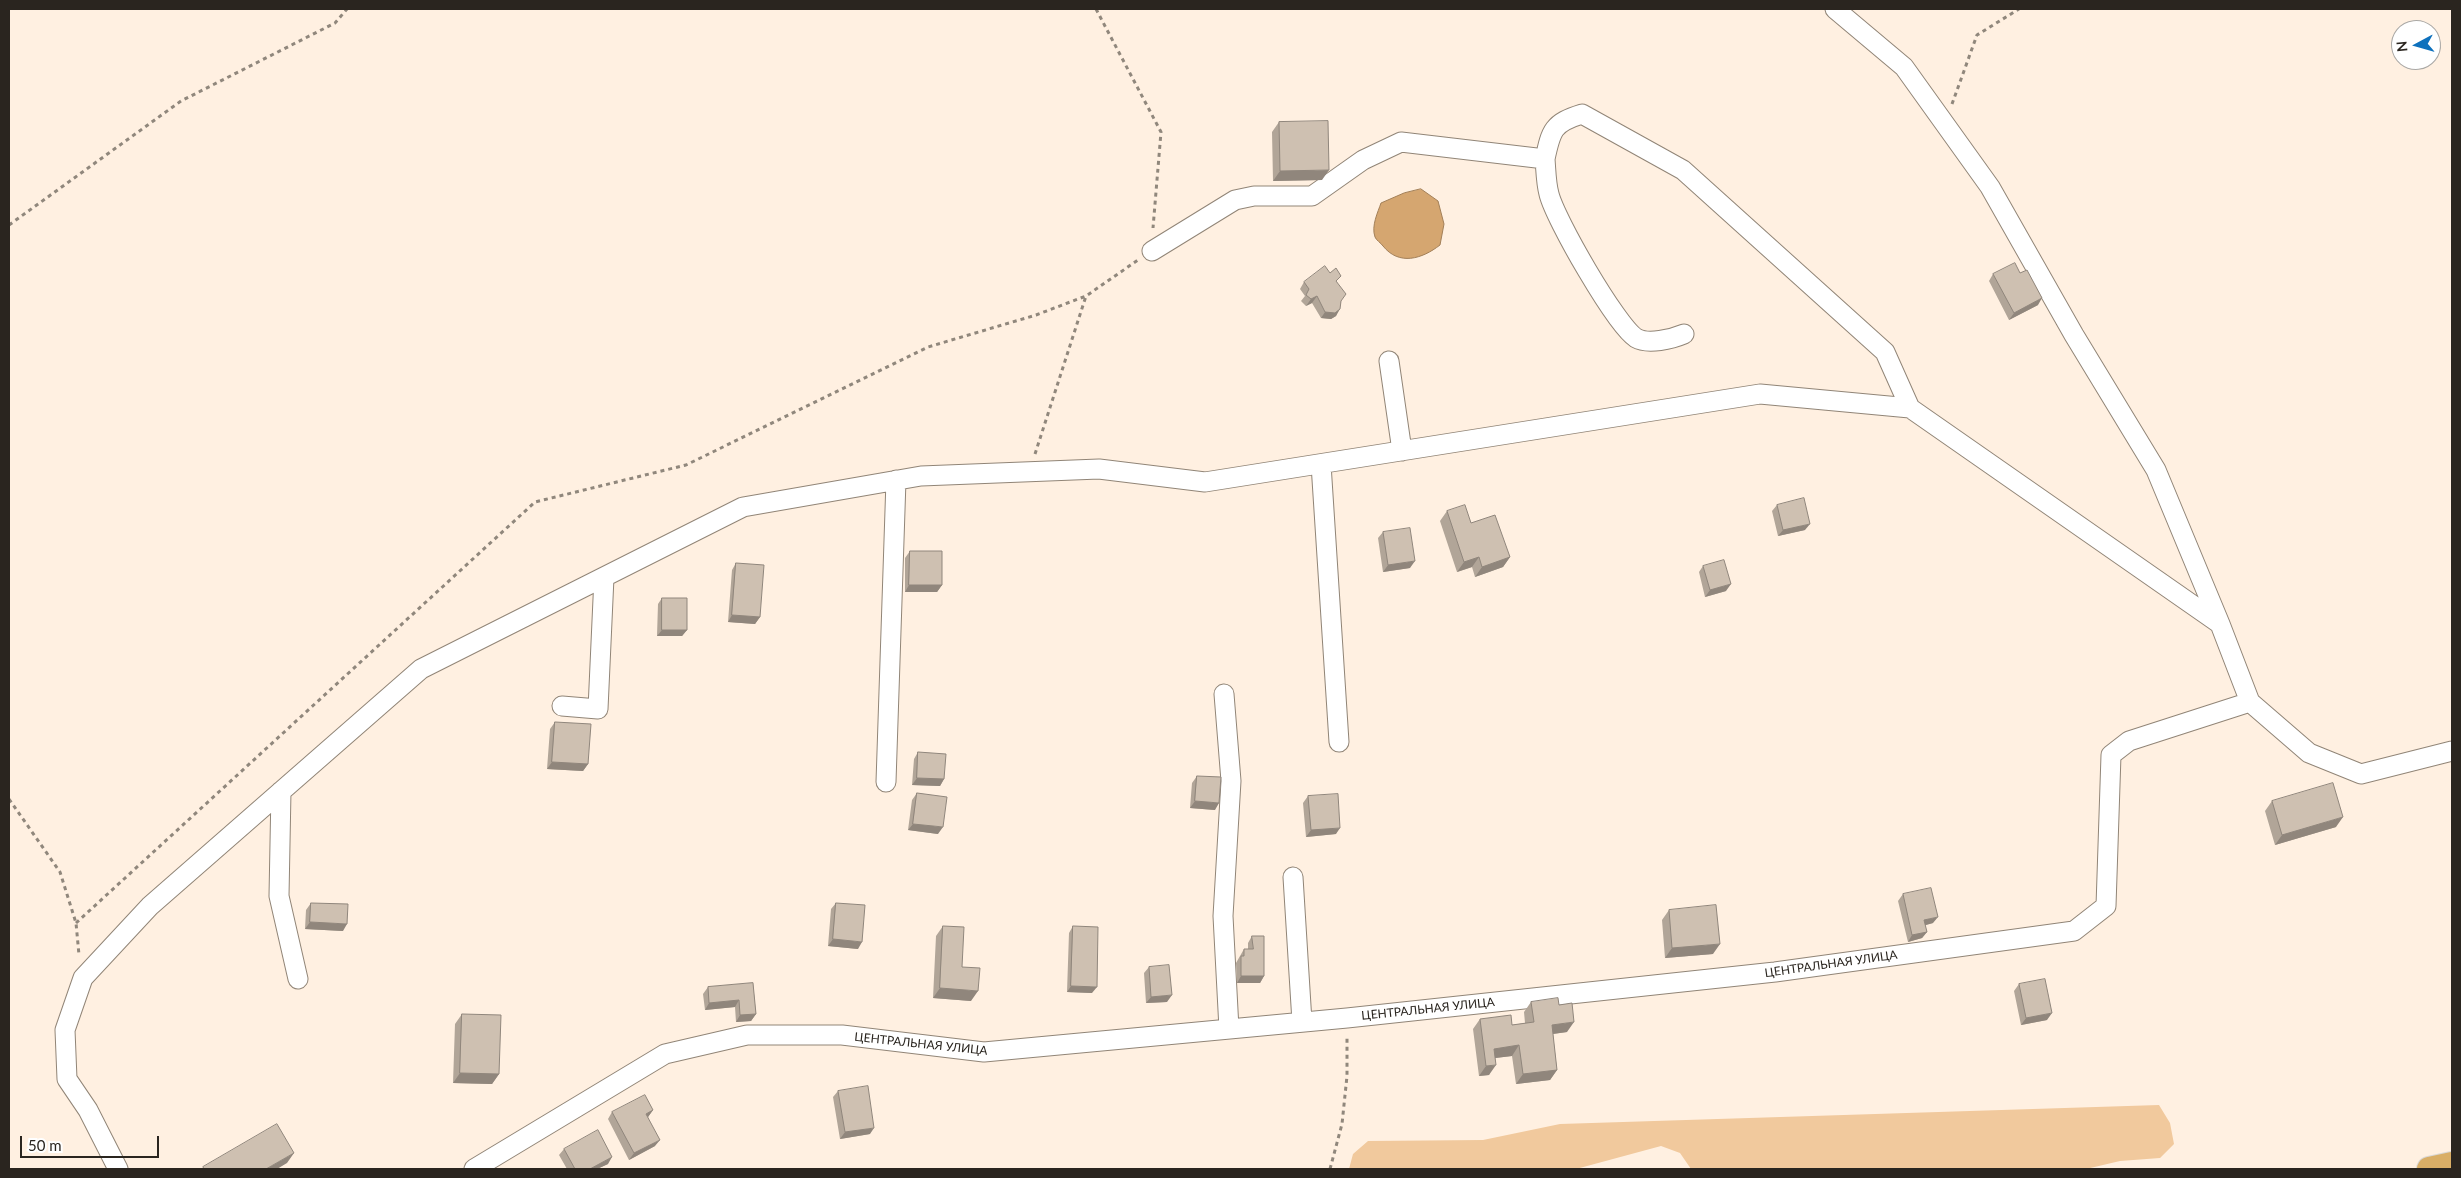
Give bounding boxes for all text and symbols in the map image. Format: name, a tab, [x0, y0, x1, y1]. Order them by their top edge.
north arrow	[2391, 20, 2441, 70]
text: N	[2393, 40, 2411, 53]
street label: ЦЕНТРАЛЬНАЯ УЛИЦА	[1764, 948, 1898, 980]
street label: ЦЕНТРАЛЬНАЯ УЛИЦА	[1361, 995, 1495, 1023]
street label: ЦЕНТРАЛЬНАЯ УЛИЦА	[854, 1030, 988, 1058]
scale bar	[22, 1126, 161, 1158]
text: 50 m	[28, 1136, 62, 1154]

